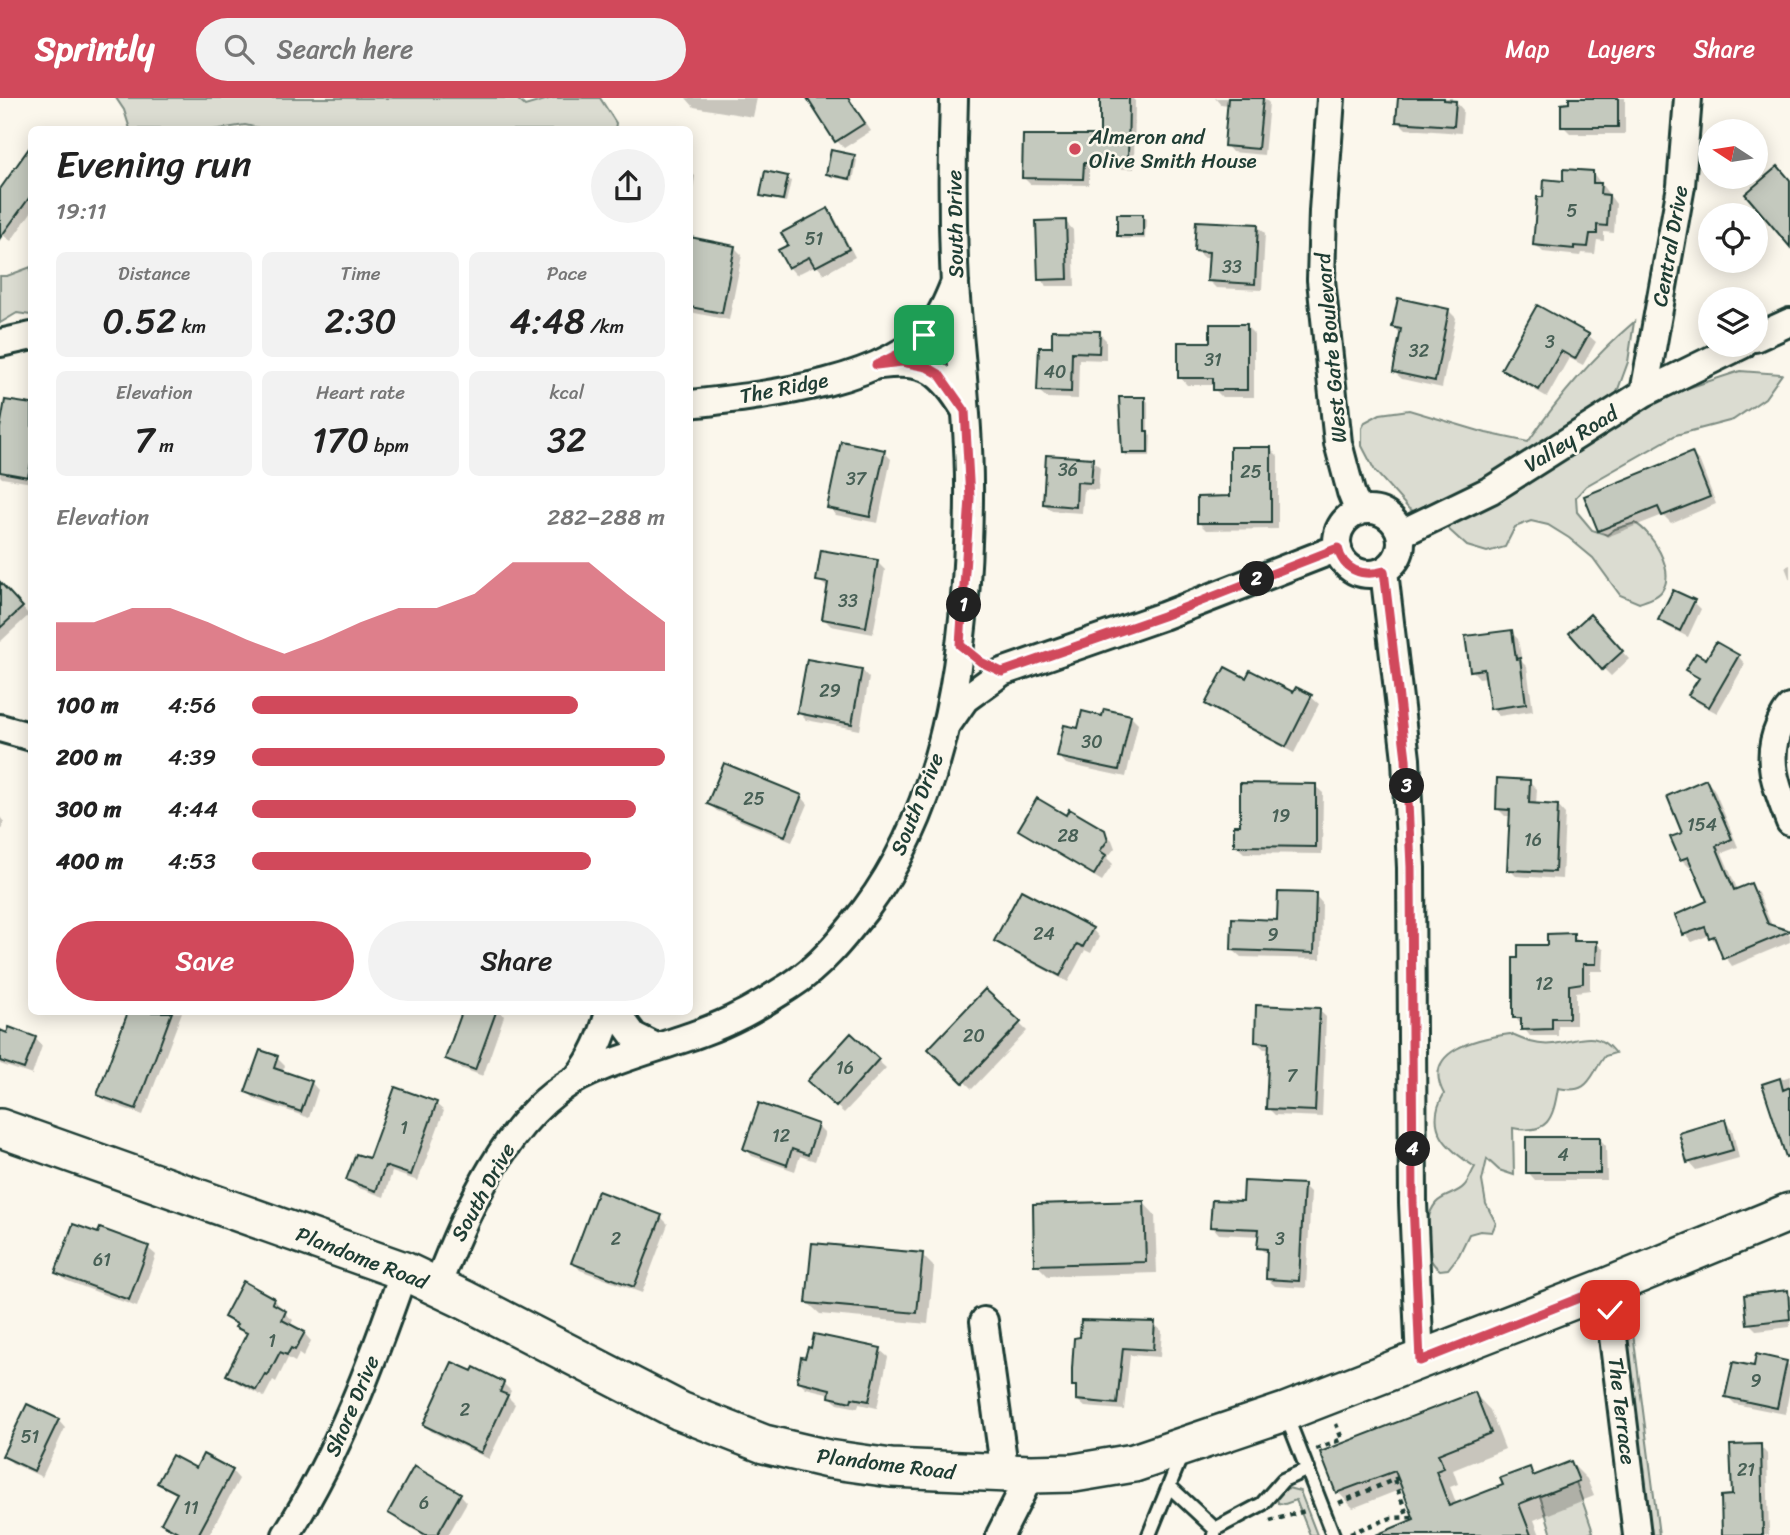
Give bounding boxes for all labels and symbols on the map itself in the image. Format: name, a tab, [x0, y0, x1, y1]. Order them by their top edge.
place label: Almeron and Olive Smith House	[1088, 118, 1257, 180]
north arrow	[1698, 119, 1768, 189]
marker: Almeron and Olive Smith House	[1067, 141, 1083, 157]
street label: South Drive	[935, 169, 975, 278]
street label: Central Drive	[1641, 182, 1699, 310]
house number: 5	[1567, 195, 1578, 227]
house number: 51	[805, 223, 824, 255]
street label: West Gate Boulevard	[1304, 250, 1358, 445]
house number: 33	[1222, 251, 1242, 283]
pin	[894, 305, 954, 365]
house number: 3	[1545, 326, 1555, 358]
house number: 32	[1409, 335, 1429, 367]
house number: 31	[1204, 344, 1222, 376]
house number: 40	[1044, 356, 1066, 388]
street label: The Ridge	[737, 361, 831, 415]
street label: Valley Road	[1516, 394, 1627, 483]
house number: 36	[1058, 454, 1078, 486]
house number: 25	[1240, 456, 1262, 488]
house number: 37	[846, 463, 868, 495]
pin: 2	[1240, 561, 1274, 596]
house number: 33	[838, 585, 858, 617]
pin: 1	[946, 588, 982, 622]
house number: 29	[819, 675, 841, 707]
house number: 30	[1081, 726, 1103, 758]
street label: South Drive	[879, 746, 955, 861]
pin: 3	[1390, 768, 1424, 804]
house number: 25	[743, 783, 765, 815]
house number: 19	[1272, 800, 1290, 832]
house number: 154	[1687, 809, 1717, 841]
house number: 28	[1057, 820, 1079, 852]
house number: 16	[1524, 824, 1542, 856]
house number: 24	[1033, 918, 1055, 950]
house number: 9	[1267, 919, 1279, 951]
house number: 12	[1535, 968, 1553, 1000]
house number: 20	[963, 1020, 985, 1052]
house number: 16	[836, 1052, 854, 1084]
house number: 7	[1287, 1060, 1299, 1092]
house number: 1	[400, 1112, 408, 1144]
house number: 12	[772, 1120, 790, 1152]
pin: 4	[1396, 1132, 1430, 1166]
street label: South Drive	[440, 1135, 526, 1249]
house number: 4	[1557, 1139, 1569, 1171]
street label: Plandome Road	[290, 1215, 436, 1301]
house number: 2	[611, 1223, 621, 1255]
house number: 3	[1275, 1223, 1285, 1255]
house number: 61	[93, 1244, 111, 1276]
pin	[1580, 1280, 1640, 1340]
house number: 1	[268, 1325, 276, 1357]
street label: Shore Drive	[314, 1349, 391, 1463]
street label: The Terrace	[1597, 1355, 1647, 1467]
house number: 9	[1750, 1365, 1762, 1397]
house number: 2	[460, 1394, 470, 1426]
house number: 51	[21, 1421, 40, 1453]
street label: Plandome Road	[815, 1437, 959, 1492]
house number: 21	[1737, 1454, 1755, 1486]
house number: 6	[419, 1487, 429, 1519]
house number: 11	[183, 1492, 199, 1524]

